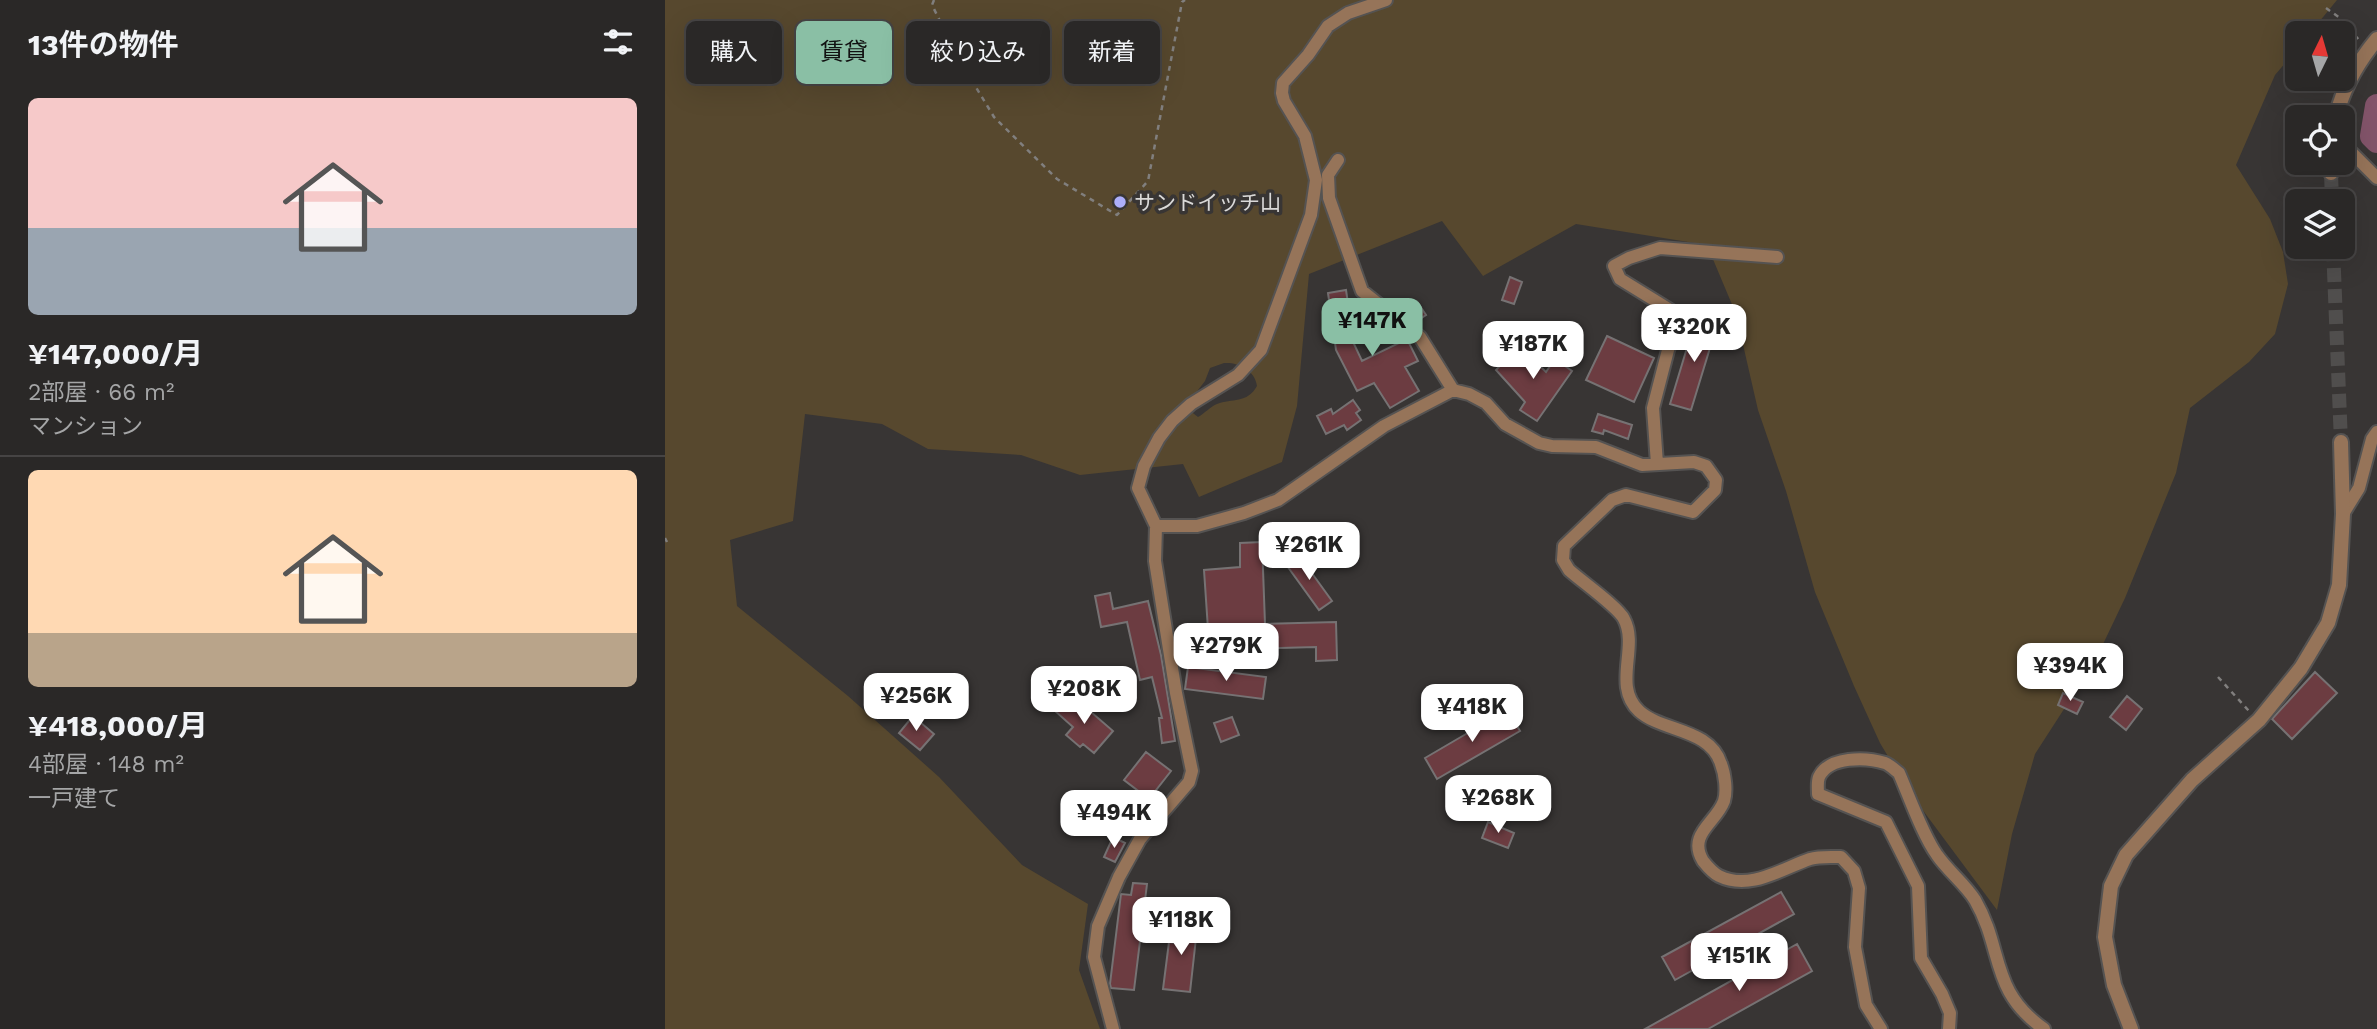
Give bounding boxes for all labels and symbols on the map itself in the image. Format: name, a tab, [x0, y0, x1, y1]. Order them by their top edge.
north arrow	[2285, 21, 2355, 91]
place label: サンドイッチ山	[1134, 190, 1281, 215]
marker: サンドイッチ山	[1112, 194, 1128, 210]
pin: ¥147K	[1323, 298, 1421, 358]
pin: ¥320K	[1645, 304, 1743, 364]
pin: ¥187K	[1484, 322, 1582, 381]
pin: ¥261K	[1260, 522, 1358, 582]
pin: ¥279K	[1177, 624, 1275, 683]
pin: ¥394K	[2021, 644, 2119, 703]
pin: ¥208K	[1035, 666, 1133, 726]
pin: ¥256K	[867, 674, 965, 733]
pin: ¥418K	[1423, 684, 1521, 744]
pin: ¥268K	[1449, 776, 1547, 835]
pin: ¥494K	[1065, 790, 1163, 850]
pin: ¥118K	[1132, 898, 1230, 957]
pin: ¥151K	[1690, 934, 1788, 993]

